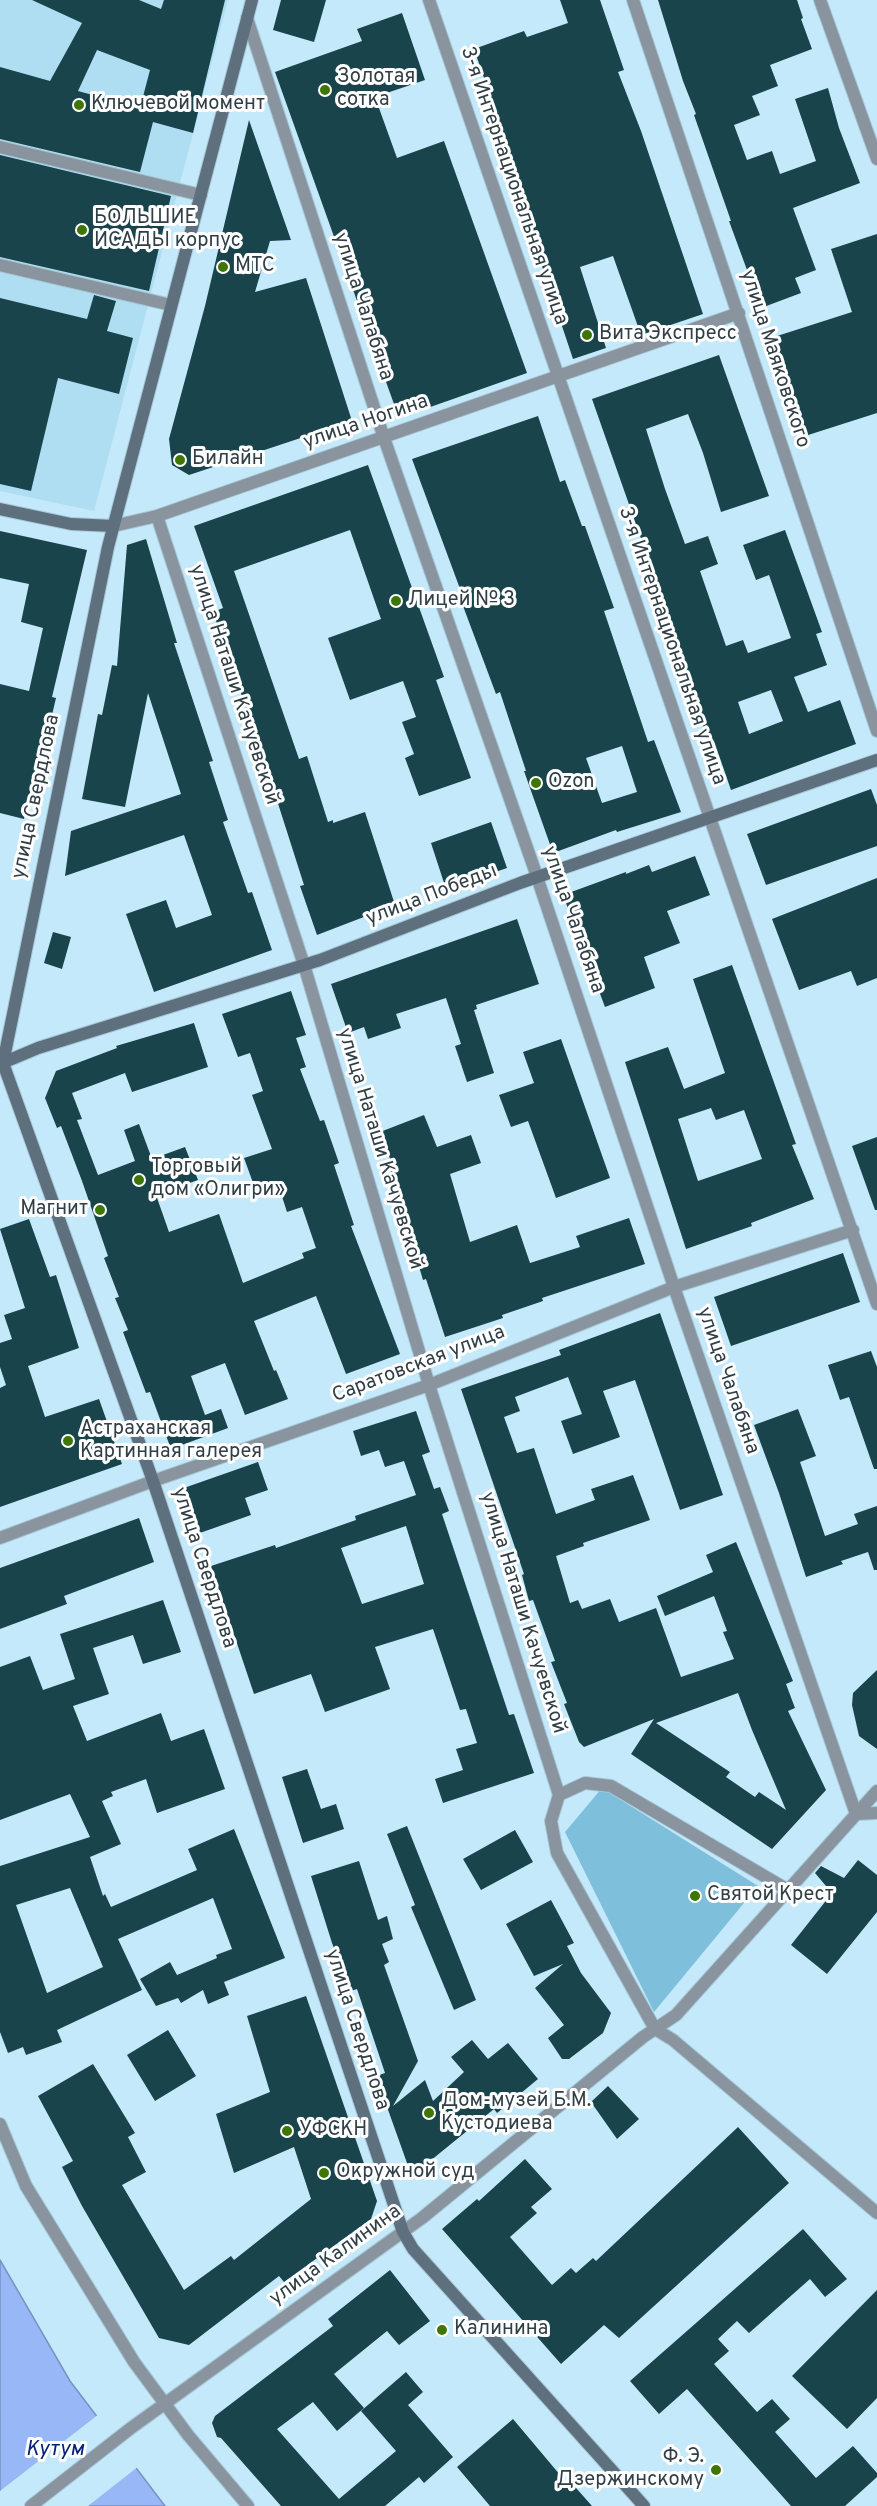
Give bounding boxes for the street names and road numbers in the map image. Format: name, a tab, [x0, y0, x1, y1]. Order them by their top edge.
street label: 3-я Интернациональная улица	[454, 44, 572, 328]
street label: улица Чалабяна	[327, 230, 397, 384]
street label: улица Маяковского	[734, 267, 814, 451]
street label: улица Ногина	[300, 390, 432, 456]
street label: 3-я Интернациональная улица	[612, 504, 730, 788]
street label: улица Наташи Качуевской	[183, 562, 283, 808]
street label: улица Свердлова	[8, 712, 66, 882]
street label: улица Чалабяна	[536, 843, 608, 997]
street label: улица Победы	[363, 860, 501, 932]
street label: улица Наташи Качуевской	[331, 1025, 427, 1273]
street label: улица Чалабяна	[691, 1304, 763, 1458]
street label: Саратовская улица	[329, 1321, 509, 1409]
street label: улица Свердлова	[166, 1485, 240, 1651]
street label: улица Наташи Качуевской	[474, 1489, 570, 1737]
street label: улица Свердлова	[319, 1947, 393, 2113]
street label: улица Калинина	[266, 2200, 406, 2312]

